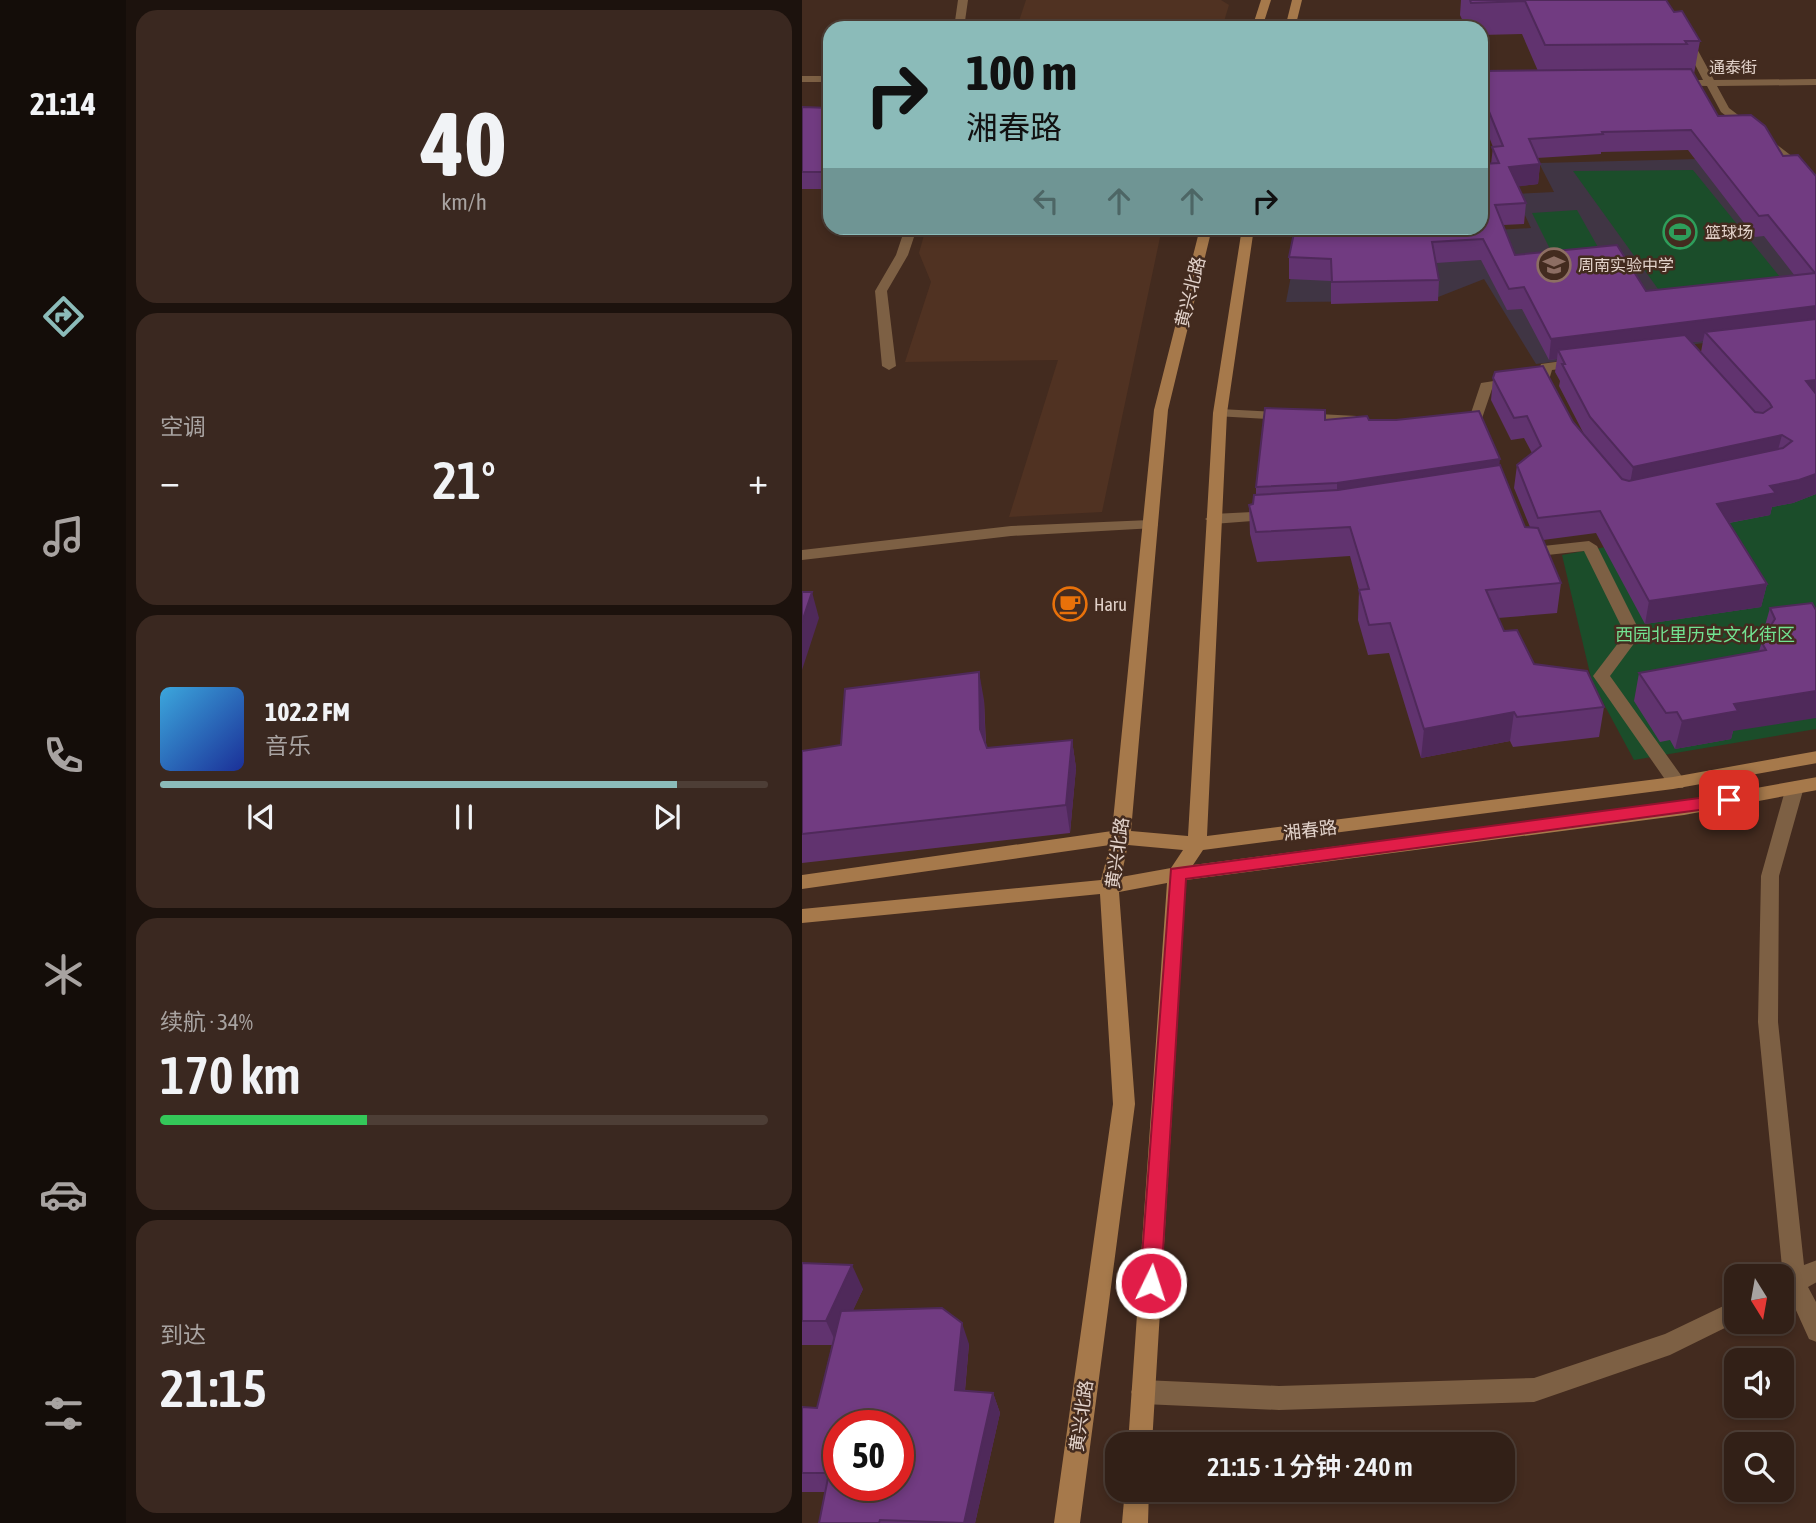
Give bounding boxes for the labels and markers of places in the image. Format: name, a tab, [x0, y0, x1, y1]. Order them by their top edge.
sports icon: 篮球场	[1661, 213, 1699, 251]
place label: 篮球场	[1705, 223, 1753, 241]
school or university icon: 周南实验中学	[1535, 246, 1573, 284]
place label: 周南实验中学	[1578, 256, 1674, 274]
cafe icon: Haru	[1051, 585, 1089, 623]
place label: Haru	[1094, 594, 1127, 615]
pin	[1699, 770, 1759, 830]

